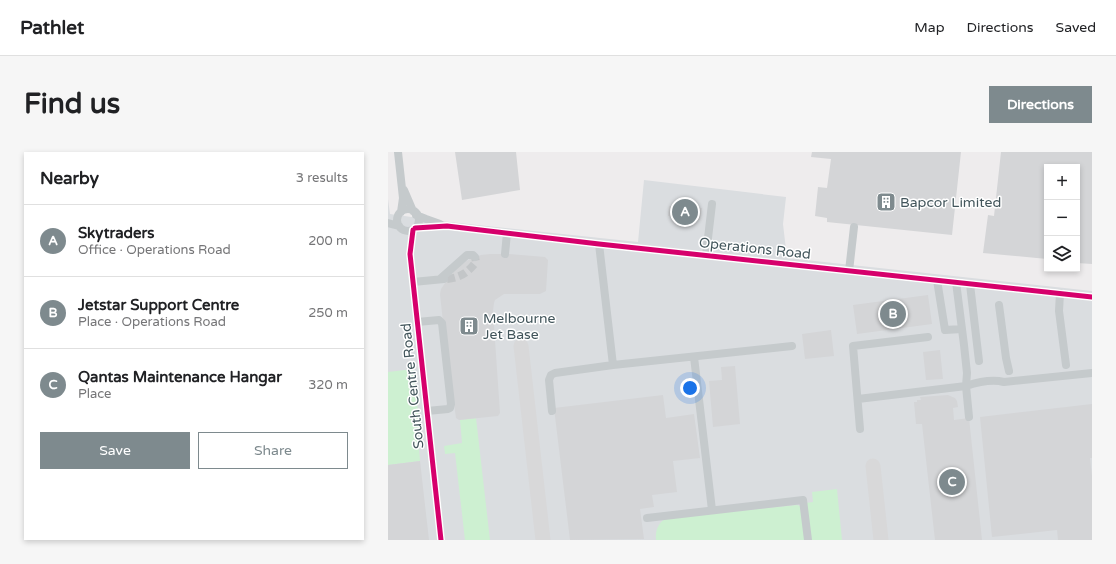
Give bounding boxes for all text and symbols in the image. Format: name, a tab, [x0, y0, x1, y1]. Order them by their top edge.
text: Pathlet	[20, 17, 84, 39]
text: Map	[914, 19, 945, 36]
text: Directions	[967, 19, 1034, 36]
text: Saved	[1056, 19, 1096, 36]
button: Directions	[989, 86, 1092, 123]
text: Find us	[24, 87, 120, 121]
map controls	[1044, 164, 1080, 272]
button: +	[1044, 164, 1080, 200]
text: Nearby	[40, 168, 99, 189]
text: 3 results	[296, 170, 348, 186]
building icon: Bapcor Limited	[875, 191, 897, 213]
place label: Bapcor Limited	[900, 194, 1001, 211]
pin: A	[672, 197, 698, 227]
button: −	[1044, 200, 1080, 236]
text: Skytraders	[78, 224, 154, 242]
text: A	[48, 233, 58, 249]
text: 200 m	[308, 233, 348, 249]
street label: Operations Road	[698, 234, 812, 263]
button: layers	[1044, 236, 1080, 272]
text: Office · Operations Road	[78, 242, 231, 258]
text: Jetstar Support Centre	[78, 296, 239, 314]
pin: B	[880, 299, 906, 329]
text: B	[48, 305, 58, 321]
text: 250 m	[308, 305, 348, 321]
place label: Melbourne Jet Base	[483, 310, 555, 343]
text: Place · Operations Road	[78, 314, 226, 330]
building icon: Melbourne Jet Base	[458, 315, 480, 337]
street label: South Centre Road	[397, 322, 428, 450]
text: Qantas Maintenance Hangar	[78, 368, 282, 386]
text: C	[48, 377, 58, 393]
text: 320 m	[308, 377, 348, 393]
your location	[680, 378, 700, 398]
text: Place	[78, 386, 111, 402]
button: Save	[40, 432, 190, 469]
button: Share	[198, 432, 348, 469]
pin: C	[939, 467, 965, 497]

